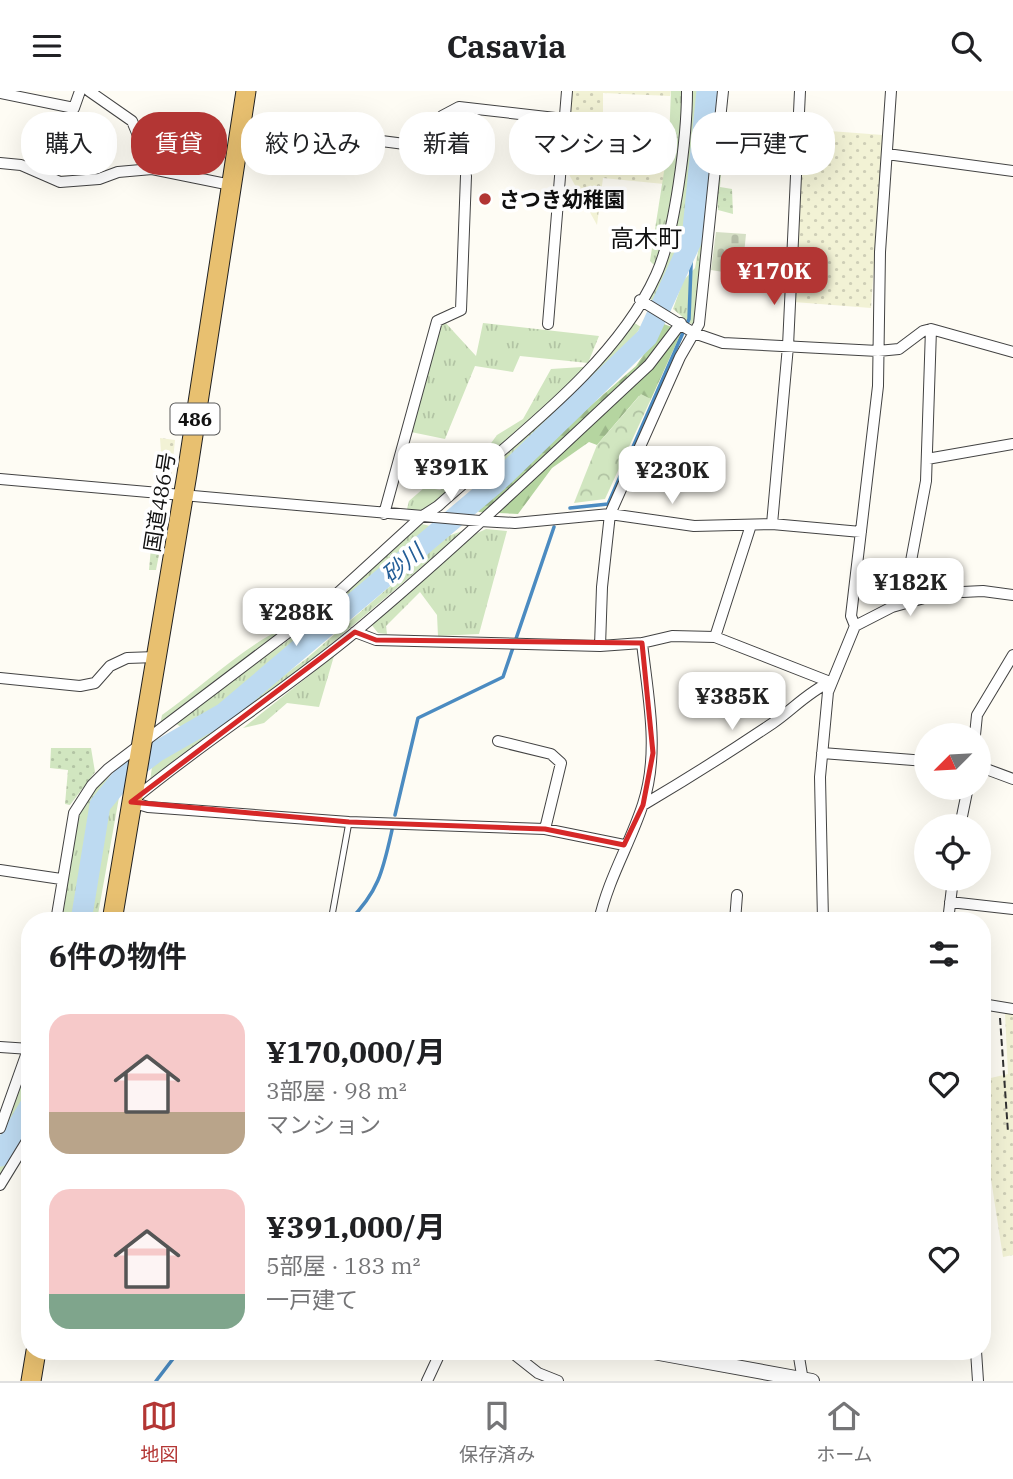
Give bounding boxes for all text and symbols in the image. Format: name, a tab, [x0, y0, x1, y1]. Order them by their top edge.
text: Casavia	[446, 25, 567, 67]
icon: menu	[28, 27, 66, 65]
icon: search	[947, 27, 985, 65]
chip: 購入	[21, 112, 117, 175]
chip: 賃貸	[131, 112, 227, 175]
chip: 絞り込み	[241, 112, 385, 175]
chip: 新着	[399, 112, 495, 175]
chip: マンション	[509, 112, 677, 175]
chip: 一戸建て	[691, 112, 835, 175]
place label: さつき幼稚園	[499, 185, 625, 213]
marker: さつき幼稚園	[477, 191, 493, 207]
district label: 高木町	[610, 222, 682, 254]
pin: ¥170K	[725, 247, 823, 307]
text: ¥170K	[737, 255, 811, 285]
road number: 486	[170, 403, 220, 435]
pin: ¥391K	[402, 443, 500, 503]
pin: ¥230K	[623, 447, 721, 506]
street label: 国道486号	[137, 450, 181, 554]
text: ¥391K	[414, 451, 488, 481]
text: ¥230K	[635, 454, 709, 484]
water label: 砂川	[375, 535, 432, 589]
pin: ¥182K	[861, 559, 959, 618]
text: ¥182K	[873, 566, 947, 596]
pin: ¥288K	[247, 589, 345, 648]
text: ¥288K	[259, 596, 333, 626]
pin: ¥385K	[683, 673, 781, 732]
text: ¥385K	[695, 680, 769, 710]
north arrow	[914, 723, 990, 800]
map controls	[914, 723, 991, 891]
button: locate	[914, 814, 991, 891]
icon: filters	[925, 935, 963, 973]
text: 6件の物件	[49, 936, 187, 975]
text: ¥170,000/月	[266, 1032, 446, 1071]
icon: home	[105, 1042, 189, 1126]
icon: heart	[925, 1065, 963, 1103]
text: 3部屋 · 98 m²	[266, 1075, 407, 1105]
text: マンション	[266, 1109, 381, 1139]
text: ¥391,000/月	[266, 1207, 446, 1246]
icon: home	[105, 1217, 189, 1301]
icon: heart	[925, 1240, 963, 1278]
text: 5部屋 · 183 m²	[266, 1250, 421, 1280]
text: 一戸建て	[266, 1284, 358, 1314]
tab: 地図	[140, 1397, 178, 1466]
tab: 保存済み	[459, 1397, 535, 1466]
tab: ホーム	[816, 1397, 873, 1466]

